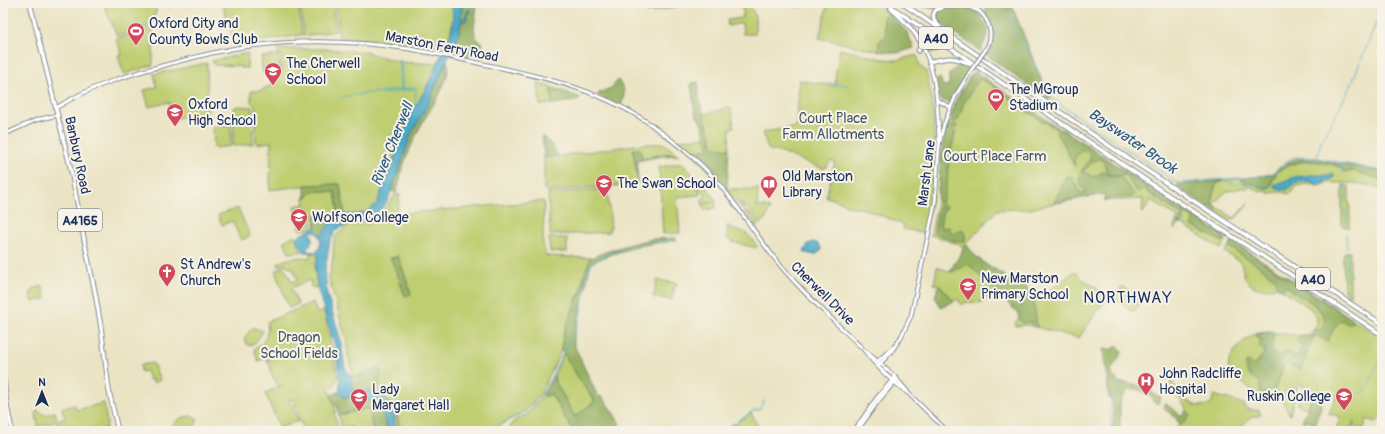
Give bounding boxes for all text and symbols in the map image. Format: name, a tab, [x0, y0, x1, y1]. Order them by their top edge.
place label: Oxford City and County Bowls Club	[149, 15, 258, 48]
sports icon: Oxford City and County Bowls Club	[126, 21, 146, 46]
street label: Marston Ferry Road	[384, 27, 500, 66]
road number: A40	[919, 27, 953, 49]
place label: The Cherwell School	[286, 55, 360, 88]
school or university icon: The Cherwell School	[263, 61, 283, 86]
place label: The MGroup Stadium	[1009, 81, 1079, 114]
sports icon: The MGroup Stadium	[986, 87, 1006, 112]
place label: Oxford High School	[188, 96, 256, 129]
water label: River Cherwell	[367, 98, 418, 189]
school or university icon: Oxford High School	[165, 102, 185, 127]
water label: Bayswater Brook	[1085, 105, 1182, 179]
park label: Court Place Farm Allotments	[782, 110, 885, 143]
street label: Banbury Road	[61, 115, 94, 196]
street label: Marsh Lane	[914, 139, 939, 207]
park label: Court Place Farm	[943, 148, 1047, 165]
place label: Old Marston Library	[782, 168, 853, 201]
school or university icon: The Swan School	[594, 173, 614, 198]
library icon: Old Marston Library	[759, 174, 779, 199]
place label: The Swan School	[617, 175, 716, 192]
school or university icon: Wolfson College	[289, 207, 309, 232]
road number: A4165	[58, 209, 102, 231]
place label: Wolfson College	[312, 209, 409, 226]
place label: St Andrew's Church	[180, 256, 252, 289]
street label: Cherwell Drive	[787, 258, 858, 329]
church icon: St Andrew's Church	[157, 262, 177, 287]
road number: A40	[1296, 268, 1330, 290]
place label: New Marston Primary School	[981, 270, 1069, 303]
school or university icon: New Marston Primary School	[958, 276, 978, 301]
district label: NORTHWAY	[1083, 288, 1173, 308]
park label: Dragon School Fields	[260, 329, 338, 362]
place label: John Radcliffe Hospital	[1159, 365, 1241, 398]
hospital icon: John Radcliffe Hospital	[1136, 371, 1156, 396]
north arrow	[22, 372, 62, 412]
text: N	[38, 376, 46, 389]
place label: Lady Margaret Hall	[372, 381, 449, 414]
school or university icon: Ruskin College	[1334, 386, 1354, 411]
school or university icon: Lady Margaret Hall	[349, 387, 369, 412]
place label: Ruskin College	[1247, 388, 1331, 405]

